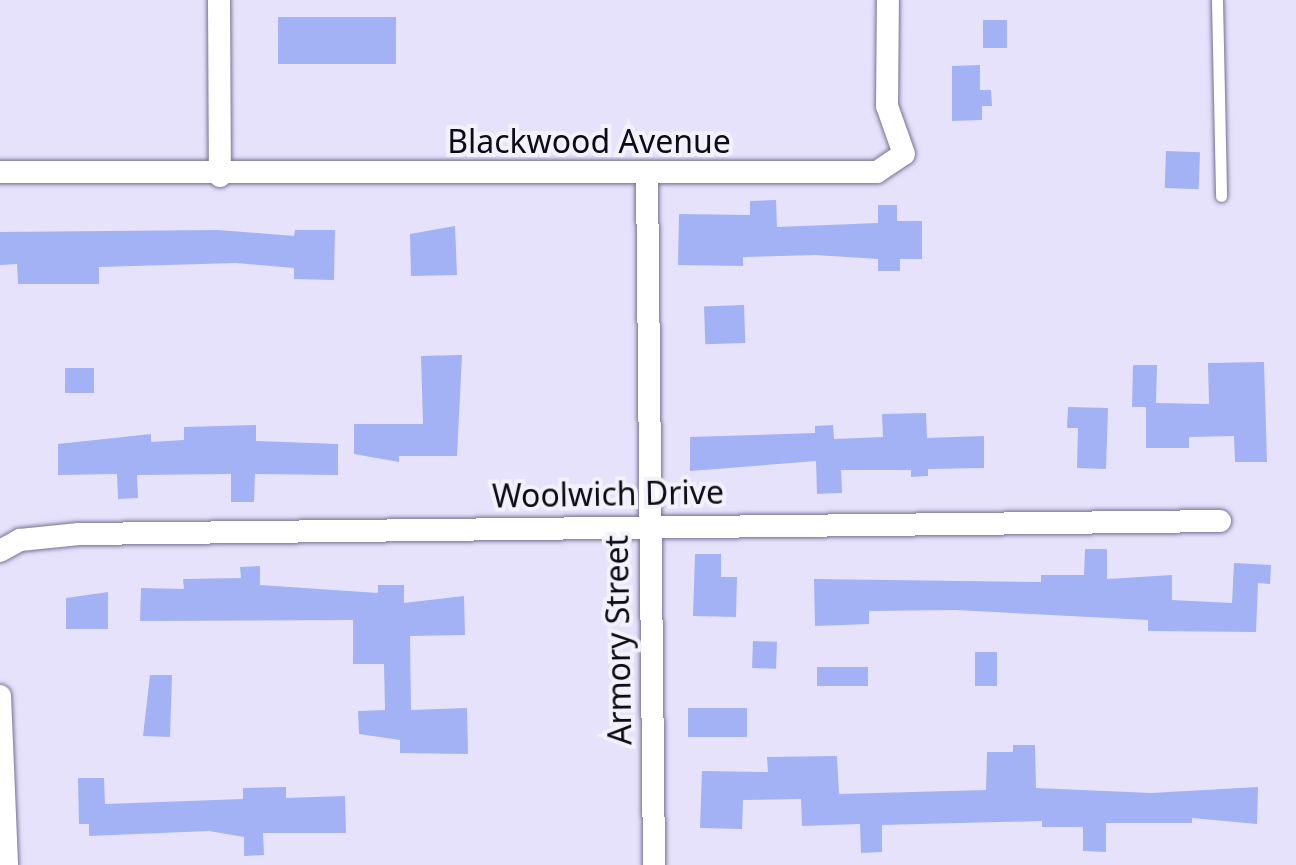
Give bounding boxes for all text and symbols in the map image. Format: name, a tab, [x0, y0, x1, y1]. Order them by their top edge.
street label: Blackwood Avenue	[447, 122, 731, 160]
street label: Woolwich Drive	[492, 473, 724, 515]
street label: Armory Street	[597, 535, 639, 745]

